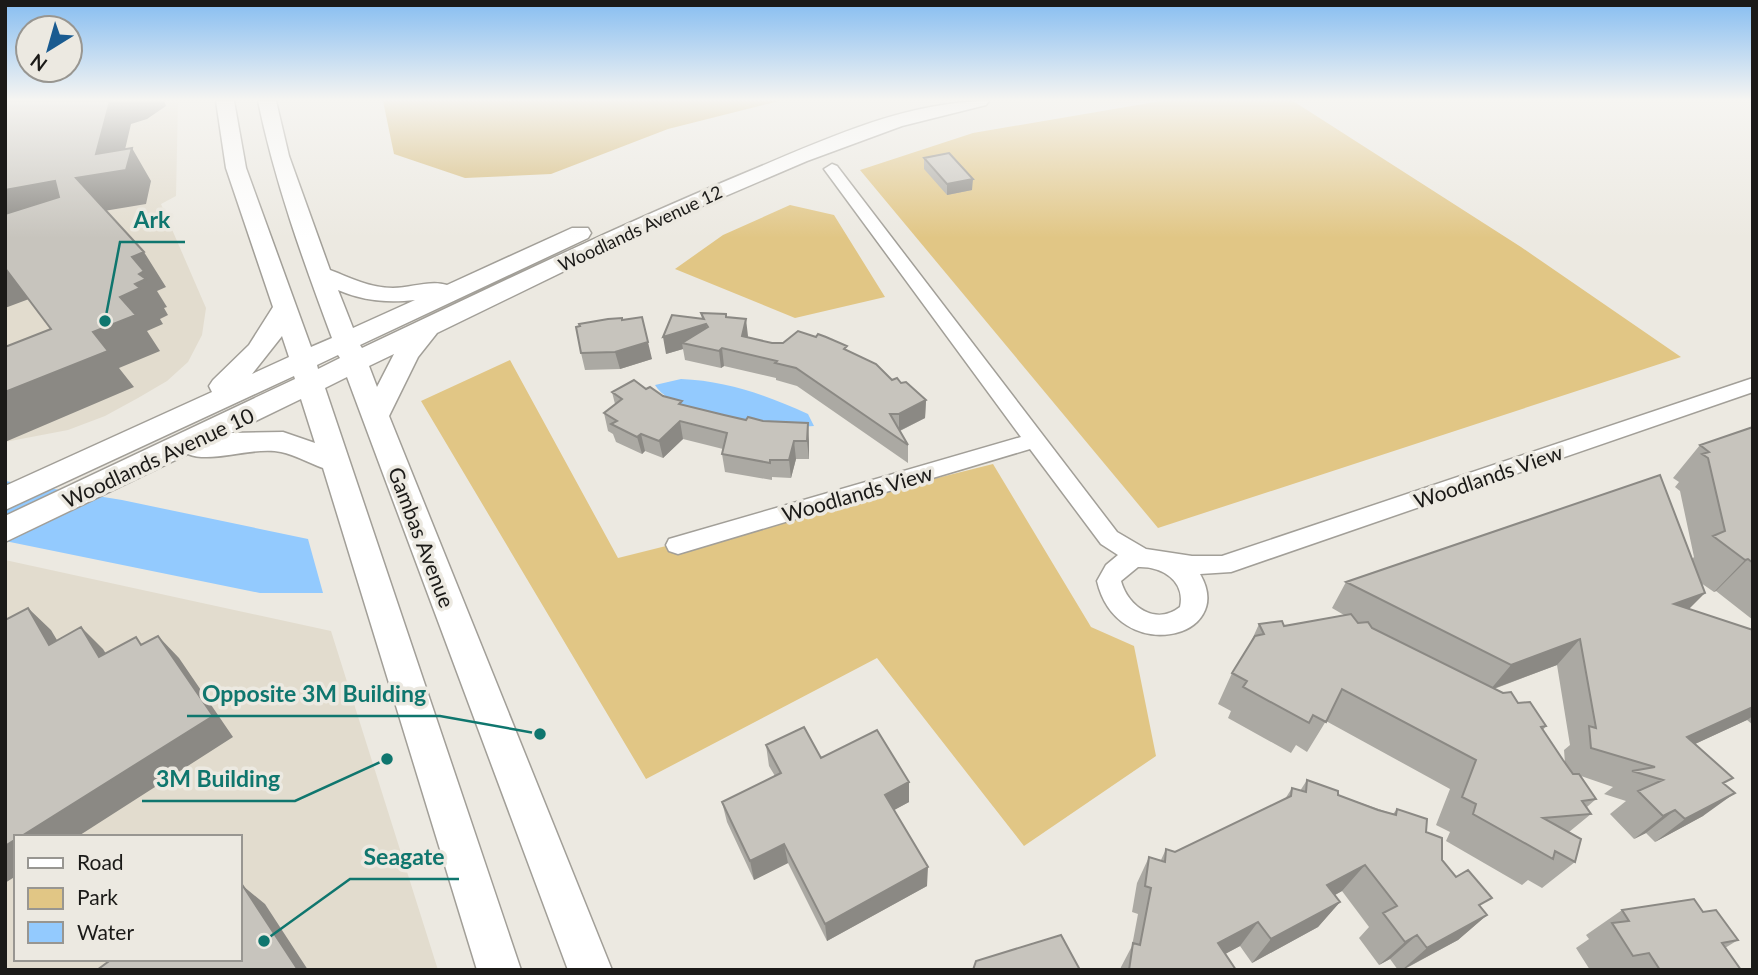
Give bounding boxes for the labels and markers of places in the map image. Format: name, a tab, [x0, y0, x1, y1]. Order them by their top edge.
callout: Ark	[120, 198, 185, 242]
callout: Opposite 3M Building	[187, 672, 440, 716]
callout: 3M Building	[142, 757, 295, 801]
callout: Seagate	[350, 835, 459, 879]

